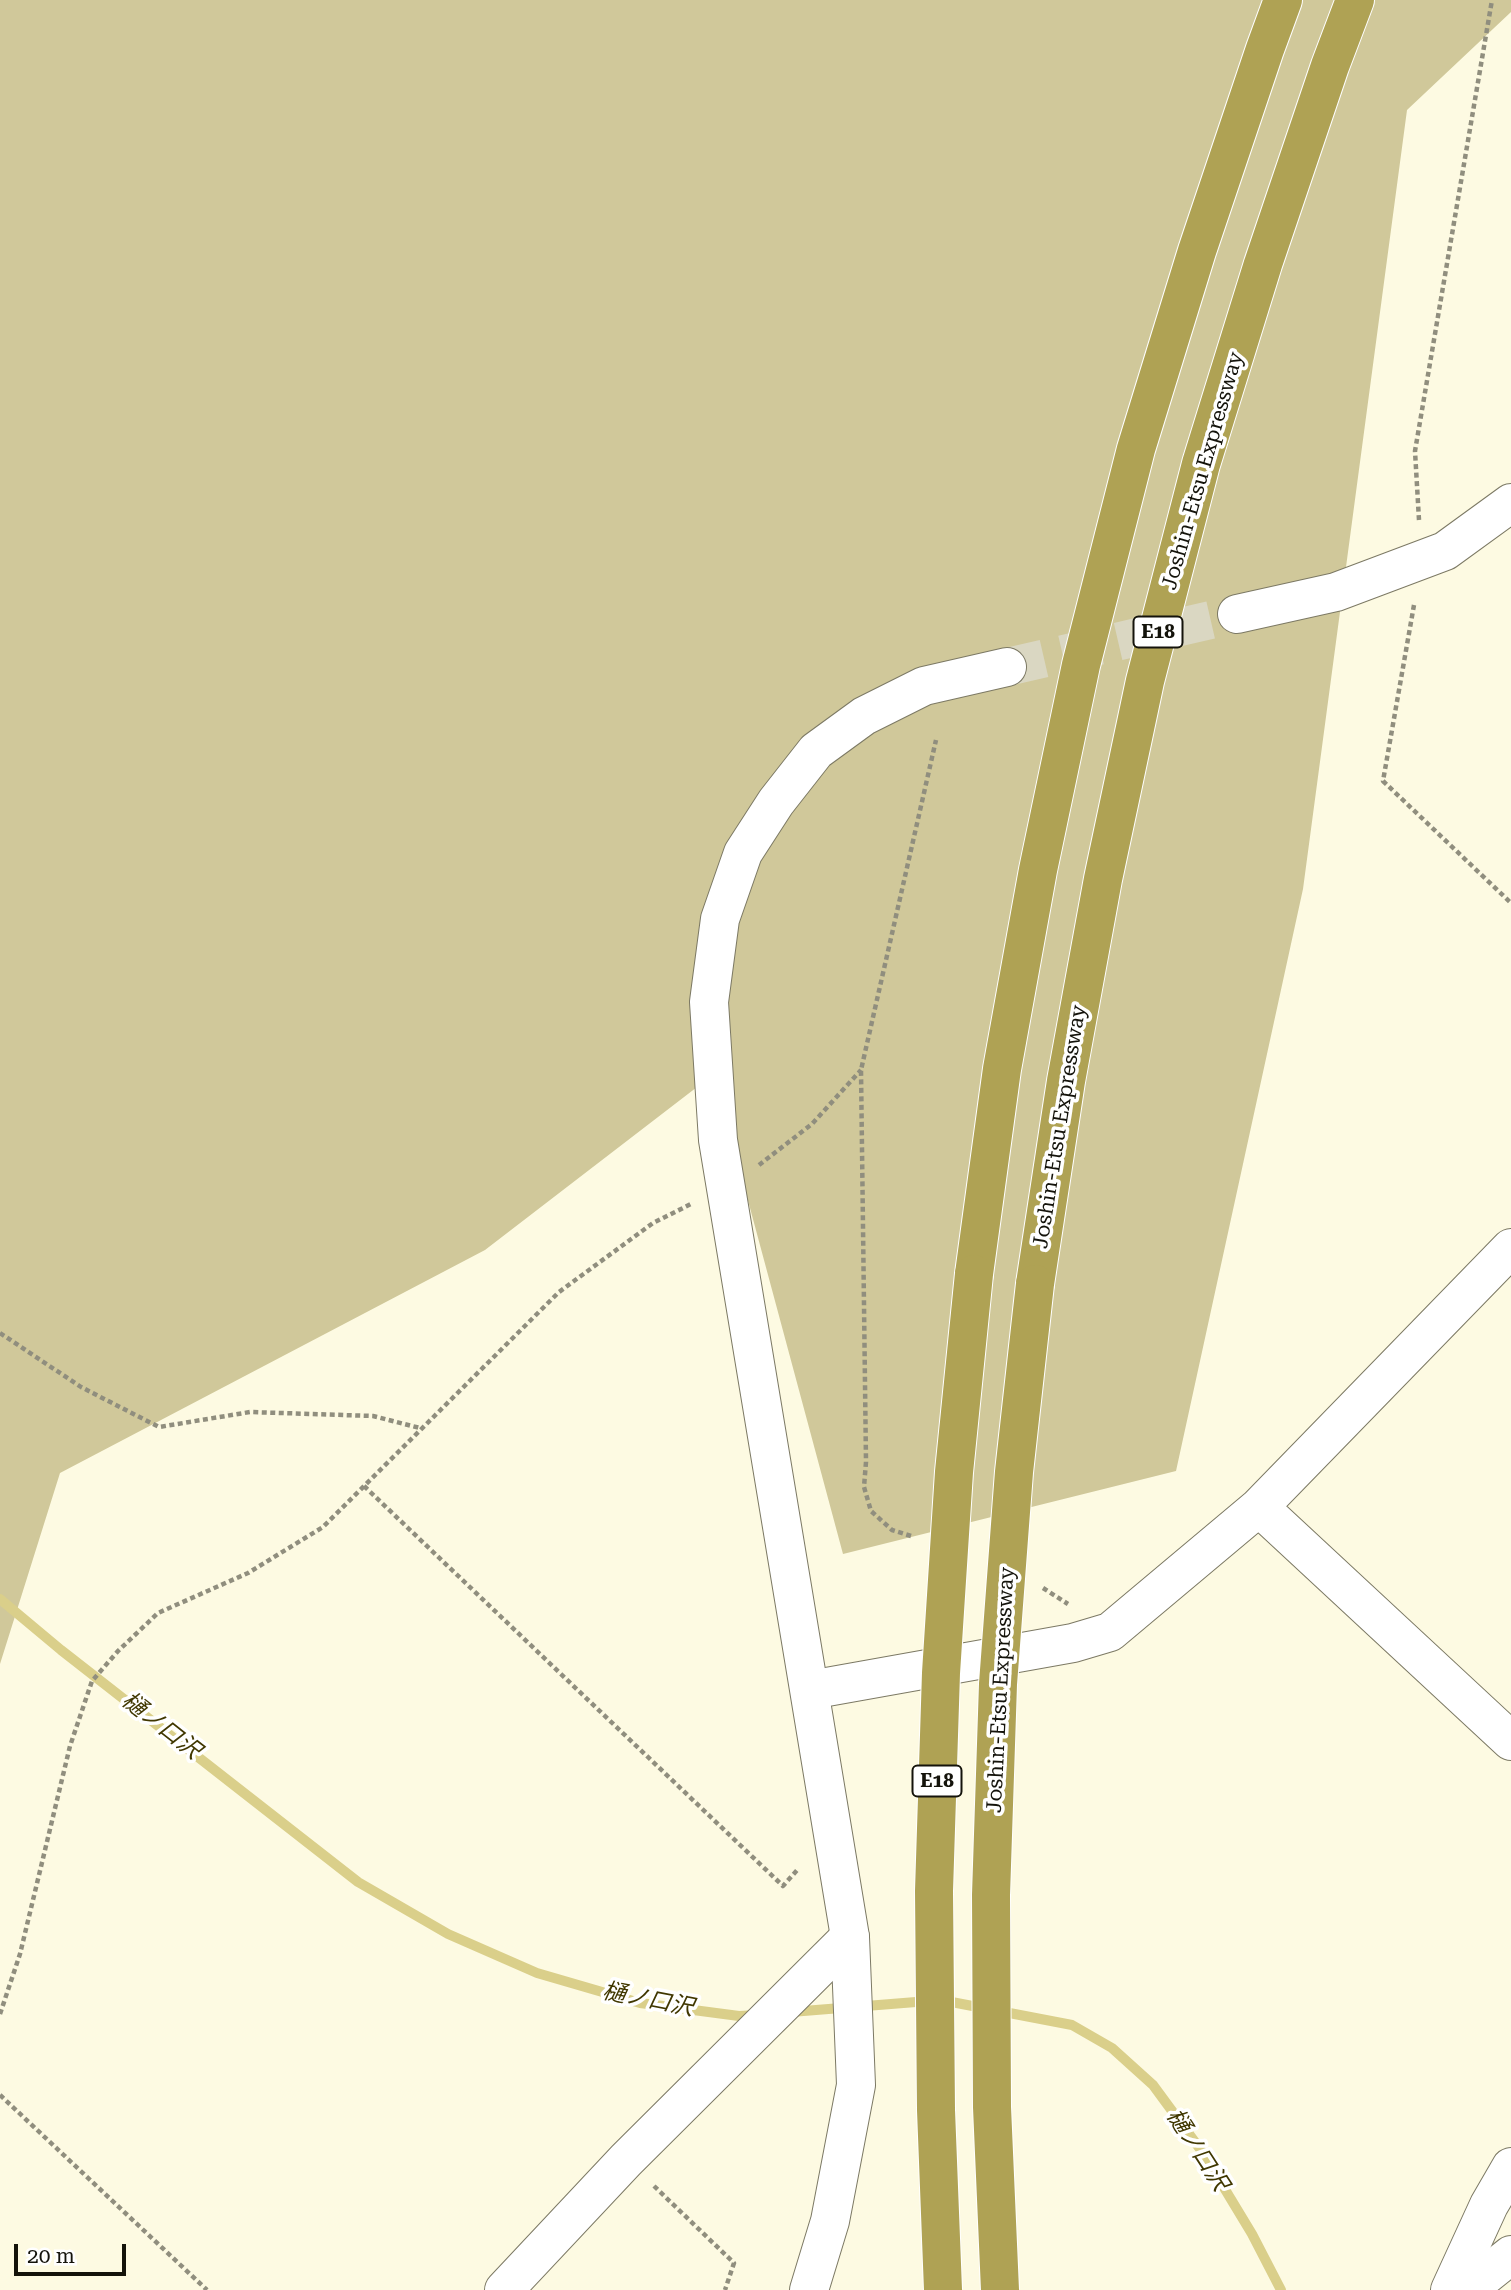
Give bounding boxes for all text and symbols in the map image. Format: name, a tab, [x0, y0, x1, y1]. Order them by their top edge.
street label: Joshin-Etsu Expressway	[1157, 349, 1249, 593]
road number: E18	[1134, 617, 1182, 648]
street label: Joshin-Etsu Expressway	[1028, 1003, 1092, 1251]
street label: Joshin-Etsu Expressway	[982, 1566, 1020, 1814]
water label: 樋ノ口沢	[116, 1687, 206, 1765]
road number: E18	[912, 1765, 962, 1796]
water label: 樋ノ口沢	[600, 1978, 696, 2022]
water label: 樋ノ口沢	[1160, 2104, 1234, 2196]
scale bar	[18, 2230, 130, 2274]
text: 20 m	[27, 2244, 75, 2268]

